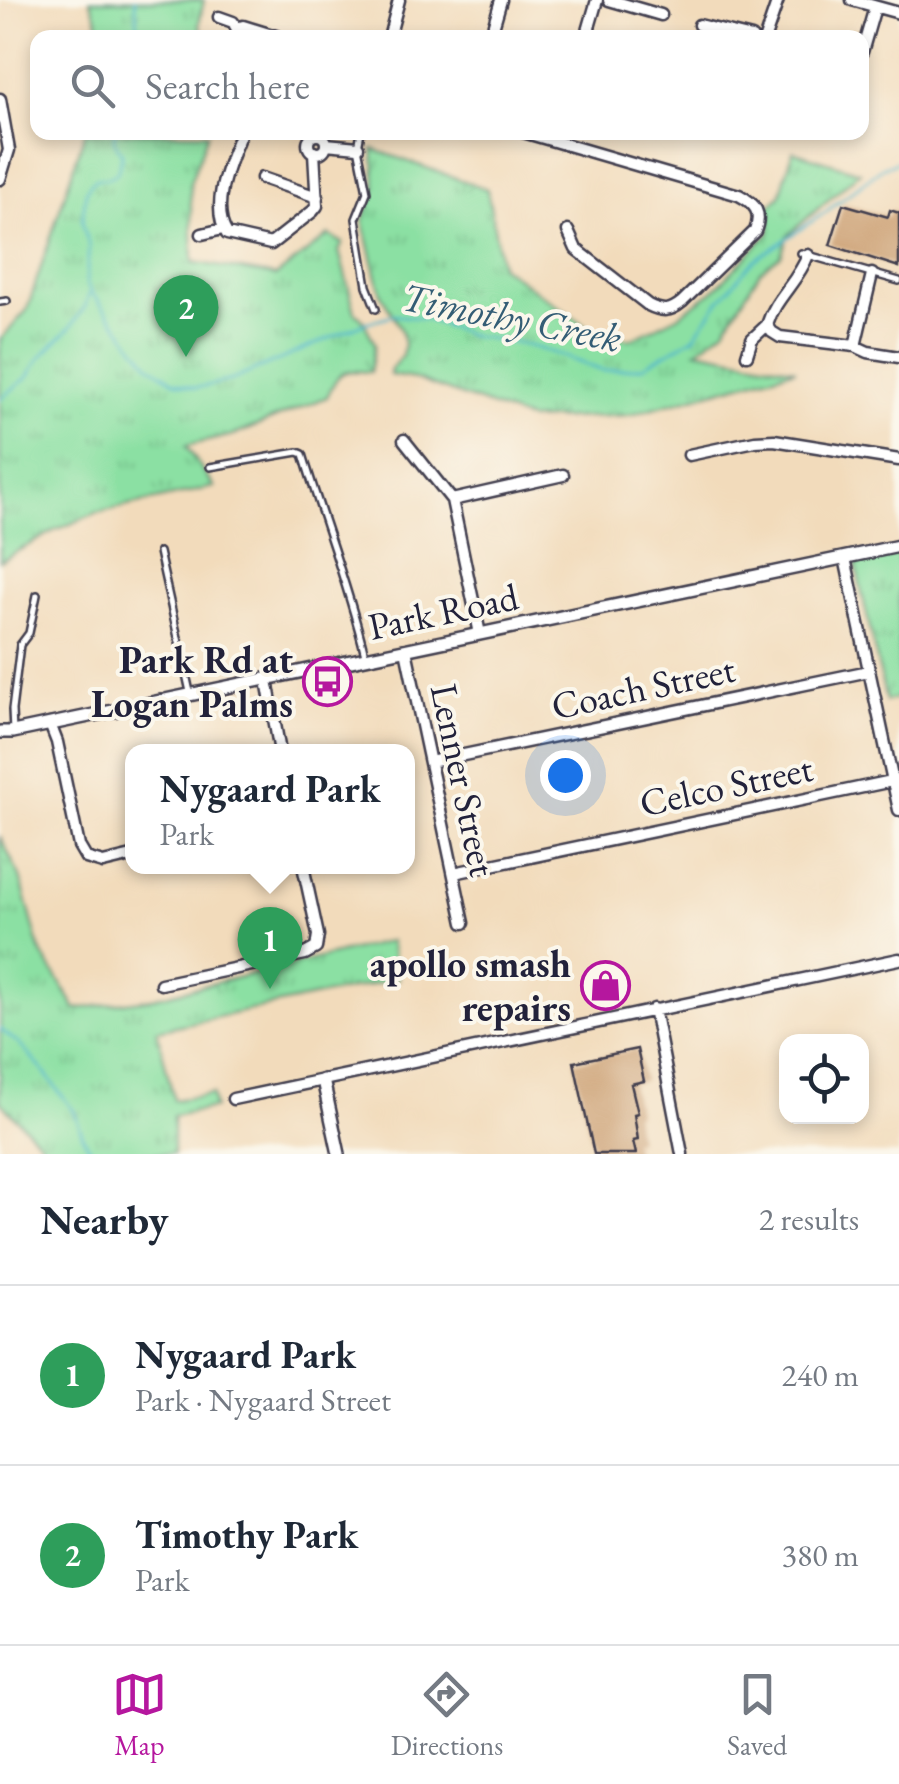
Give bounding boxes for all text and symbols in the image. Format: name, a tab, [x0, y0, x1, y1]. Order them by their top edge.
search box	[30, 30, 869, 140]
icon: search	[65, 58, 120, 113]
text: Search here	[145, 61, 310, 110]
water label: Timothy Creek	[398, 270, 626, 364]
pin: 2	[154, 274, 218, 357]
street label: Park Road	[364, 571, 523, 651]
place label: Park Rd at Logan Palms	[91, 635, 293, 728]
street label: Coach Street	[547, 644, 739, 730]
bus stop icon: Park Rd at Logan Palms	[302, 655, 354, 707]
street label: Lenner Street	[420, 679, 508, 881]
street label: Celco Street	[635, 743, 817, 827]
popup	[125, 744, 415, 874]
your location	[540, 750, 591, 801]
text: Nygaard Park	[160, 764, 380, 813]
text: Park	[160, 813, 214, 855]
pin: 1	[238, 906, 302, 989]
place label: apollo smash repairs	[370, 939, 571, 1032]
shop icon: apollo smash repairs	[580, 959, 632, 1011]
map controls	[779, 1034, 869, 1124]
button: locate	[779, 1034, 869, 1124]
text: Nearby	[40, 1192, 169, 1247]
text: 2 results	[759, 1198, 859, 1240]
text: Nygaard Park	[135, 1330, 356, 1379]
text: 1	[64, 1354, 81, 1396]
text: 240 m	[782, 1354, 859, 1396]
text: Park · Nygaard Street	[135, 1379, 391, 1421]
text: Timothy Park	[135, 1510, 358, 1559]
text: 2	[64, 1534, 81, 1576]
text: 380 m	[782, 1534, 859, 1576]
text: Park	[135, 1559, 190, 1601]
tab: Map	[112, 1667, 167, 1763]
tab: Directions	[391, 1667, 503, 1763]
tab: Saved	[727, 1667, 787, 1763]

